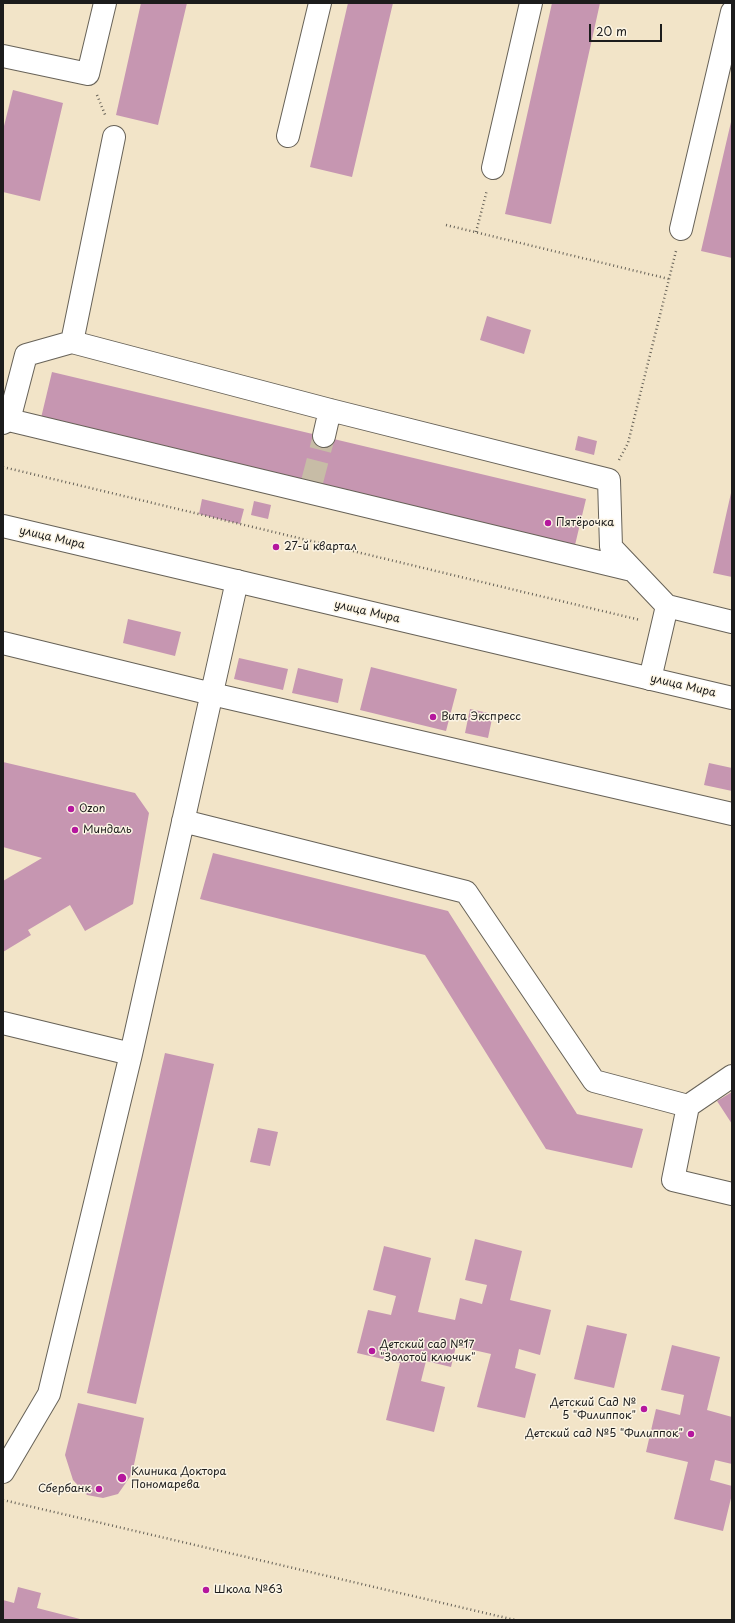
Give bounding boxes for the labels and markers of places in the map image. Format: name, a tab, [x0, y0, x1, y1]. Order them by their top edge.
place label: Пятёрочка	[556, 516, 614, 530]
marker: Пятёрочка	[543, 518, 553, 528]
place label: 27-й квартал	[284, 540, 357, 554]
marker: 27-й квартал	[271, 542, 281, 552]
place label: Вита Экспресс	[441, 710, 521, 724]
marker: Вита Экспресс	[428, 712, 438, 722]
place label: Ozon	[79, 802, 105, 816]
marker: Ozon	[66, 804, 76, 814]
place label: Миндаль	[83, 823, 132, 837]
marker: Миндаль	[70, 825, 80, 835]
place label: Детский сад №17 "Золотой ключик"	[380, 1338, 475, 1364]
marker: Детский сад №17 "Золотой ключик"	[367, 1346, 377, 1356]
place label: Детский Сад № 5 "Филиппок"	[550, 1396, 636, 1422]
marker: Детский Сад № 5 "Филиппок"	[639, 1404, 649, 1414]
place label: Детский сад №5 "Филиппок"	[526, 1427, 683, 1441]
marker: Детский сад №5 "Филиппок"	[686, 1429, 696, 1439]
place label: Клиника Доктора Пономарева	[131, 1465, 226, 1491]
marker: Клиника Доктора Пономарева	[116, 1472, 128, 1484]
place label: Сбербанк	[38, 1482, 91, 1496]
marker: Сбербанк	[94, 1484, 104, 1494]
place label: Школа №63	[214, 1583, 283, 1597]
marker: Школа №63	[201, 1585, 211, 1595]

